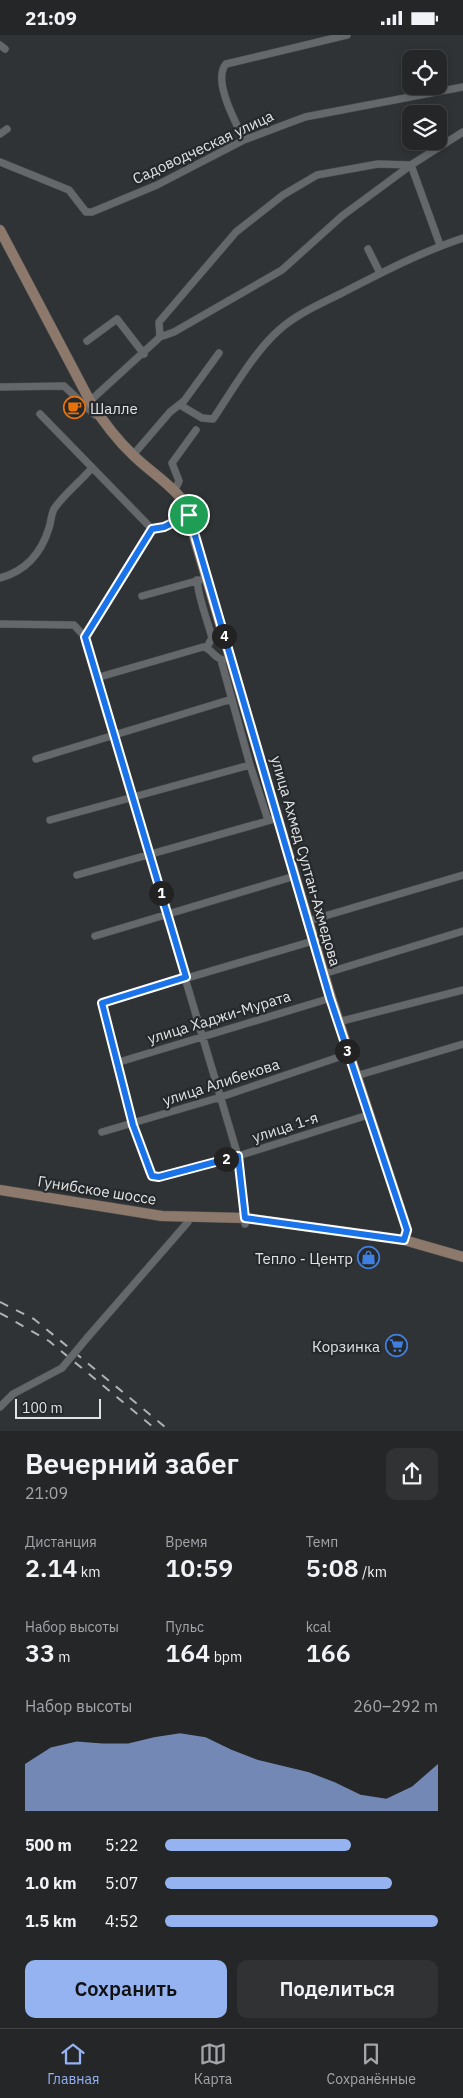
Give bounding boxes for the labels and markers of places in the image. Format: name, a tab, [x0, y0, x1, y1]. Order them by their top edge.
cafe icon: Шалле	[62, 396, 86, 420]
place label: Шалле	[90, 399, 138, 418]
pin	[168, 494, 210, 536]
pin: 4	[212, 623, 236, 649]
pin: 1	[148, 881, 174, 905]
pin: 3	[334, 1039, 360, 1063]
pin: 2	[214, 1147, 238, 1171]
shop icon: Тепло - Центр	[357, 1246, 381, 1270]
place label: Тепло - Центр	[255, 1249, 353, 1268]
supermarket icon: Корзинка	[384, 1334, 408, 1358]
place label: Корзинка	[312, 1337, 380, 1356]

